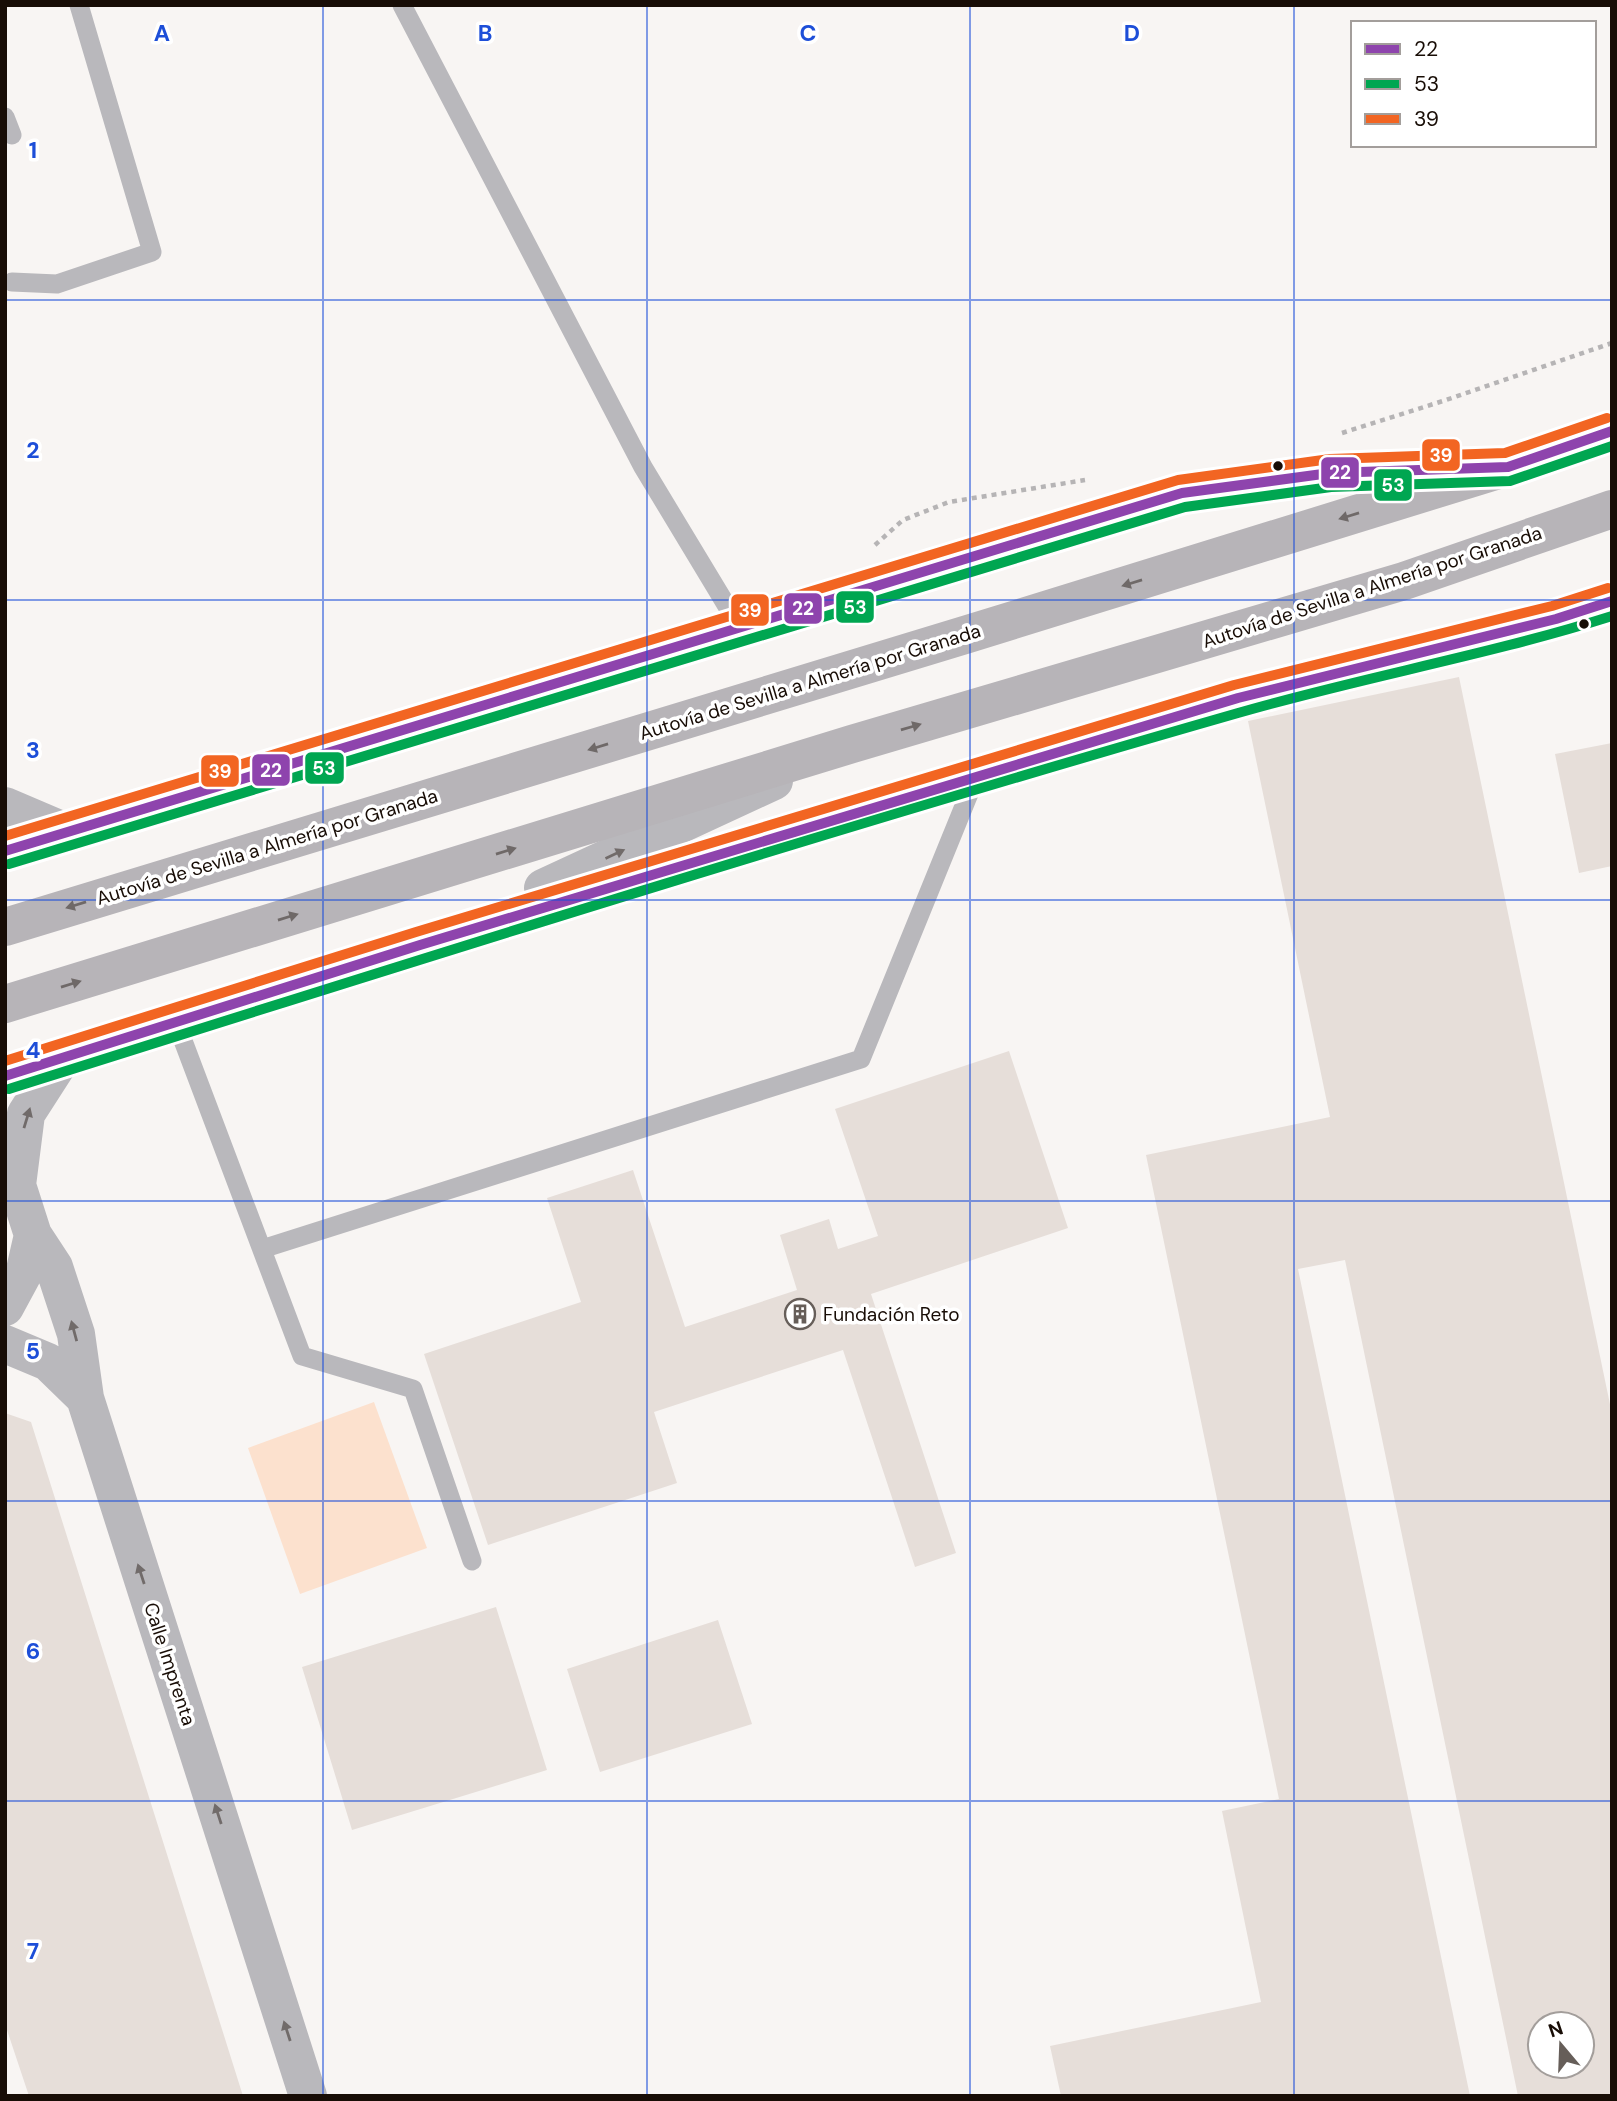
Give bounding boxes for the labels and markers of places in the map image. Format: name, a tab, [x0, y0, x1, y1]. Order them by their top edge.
unlabelled marker	[1271, 459, 1285, 473]
unlabelled marker	[1577, 617, 1591, 631]
building icon: Fundación Reto	[783, 1297, 817, 1331]
place label: Fundación Reto	[823, 1302, 960, 1327]

